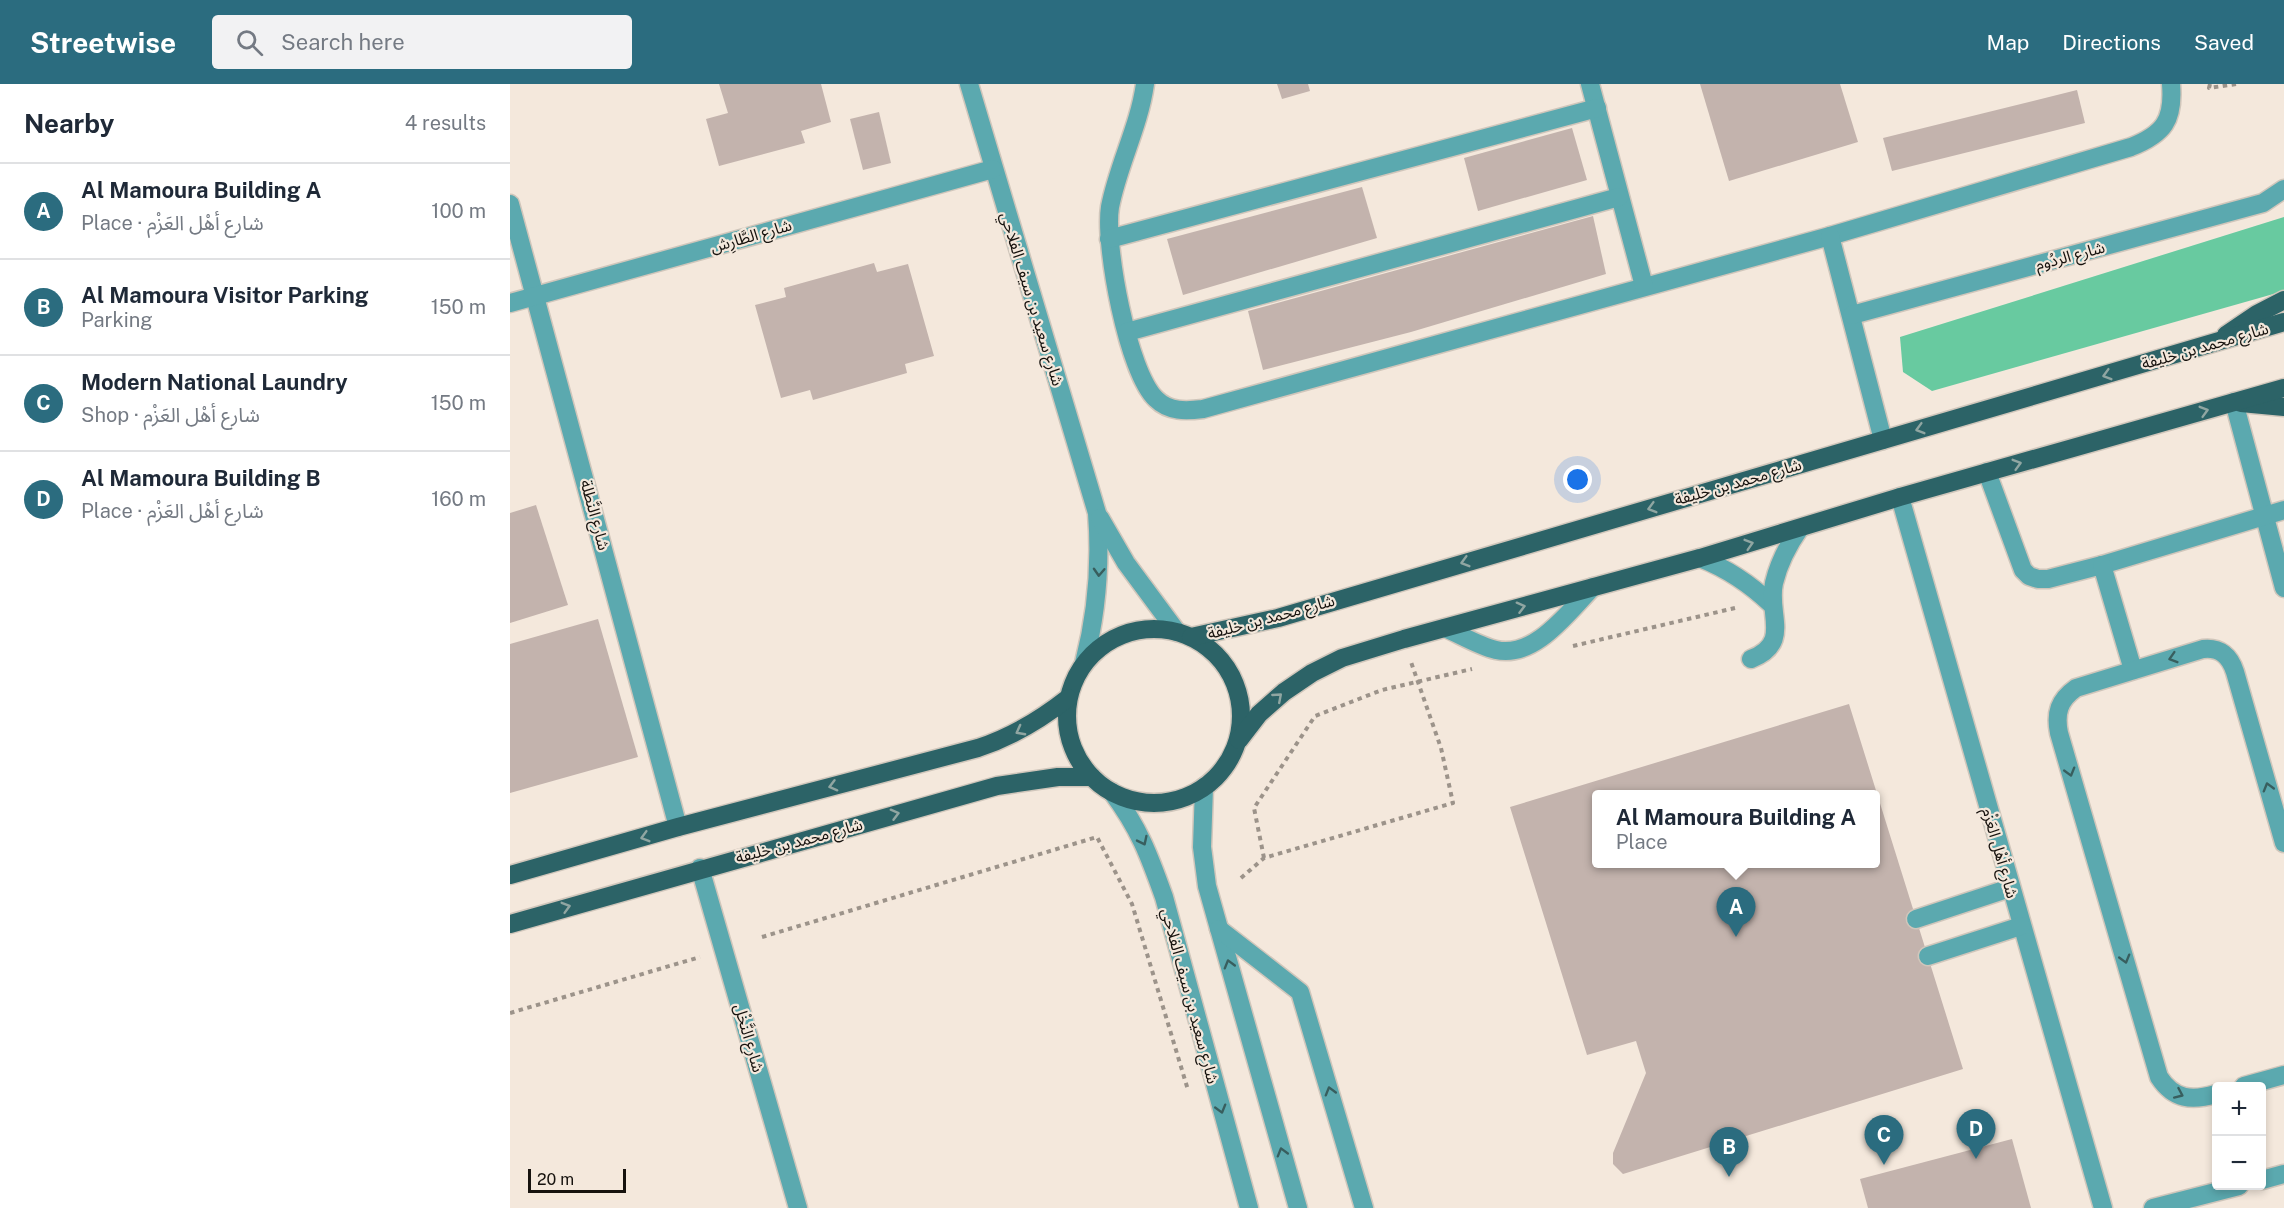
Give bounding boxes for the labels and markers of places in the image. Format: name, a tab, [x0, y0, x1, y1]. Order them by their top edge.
pin: A	[1716, 888, 1756, 937]
pin: D	[1956, 1110, 1996, 1159]
pin: C	[1864, 1116, 1904, 1165]
pin: B	[1710, 1128, 1748, 1177]

